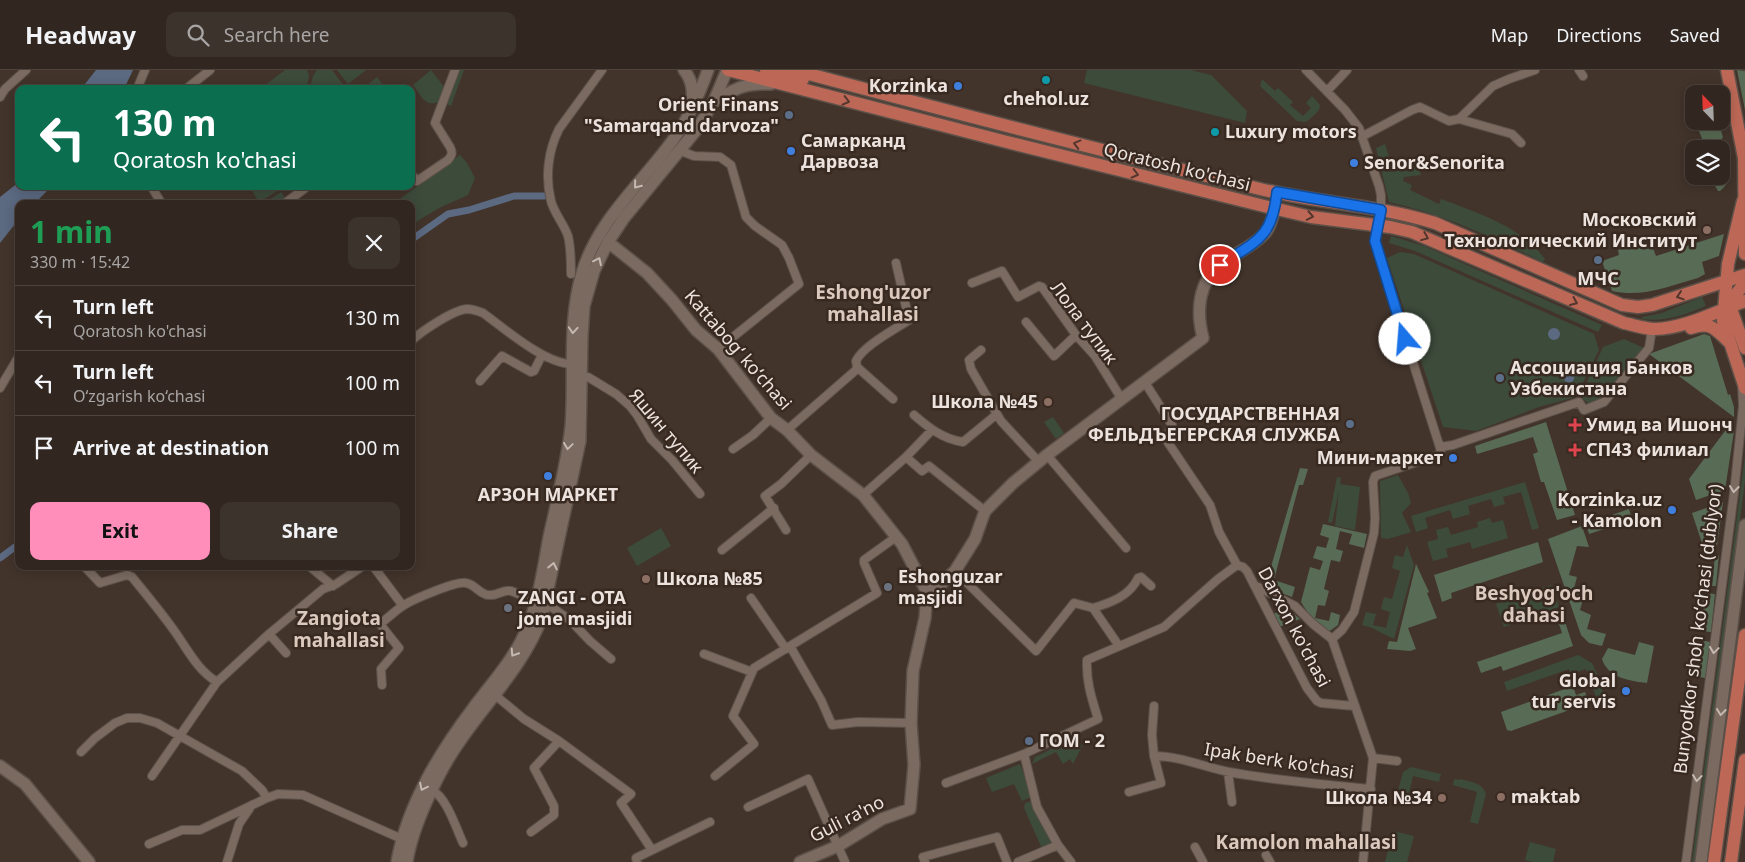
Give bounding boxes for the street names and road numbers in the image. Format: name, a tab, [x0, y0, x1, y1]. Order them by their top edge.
street label: Qoratosh ko'chasi	[1101, 136, 1253, 196]
street label: Лола тупик	[1046, 276, 1124, 369]
street label: Kattabogʻ koʻchasi	[680, 284, 798, 415]
street label: Яшин тупик	[624, 383, 710, 478]
street label: Bunyodkor shoh koʻchasi (dublyor)	[1667, 483, 1727, 775]
street label: Darxon ko'chasi	[1253, 562, 1337, 691]
street label: Ipak berk ko'chasi	[1203, 736, 1356, 784]
street label: Guli ra'no	[805, 789, 888, 847]

